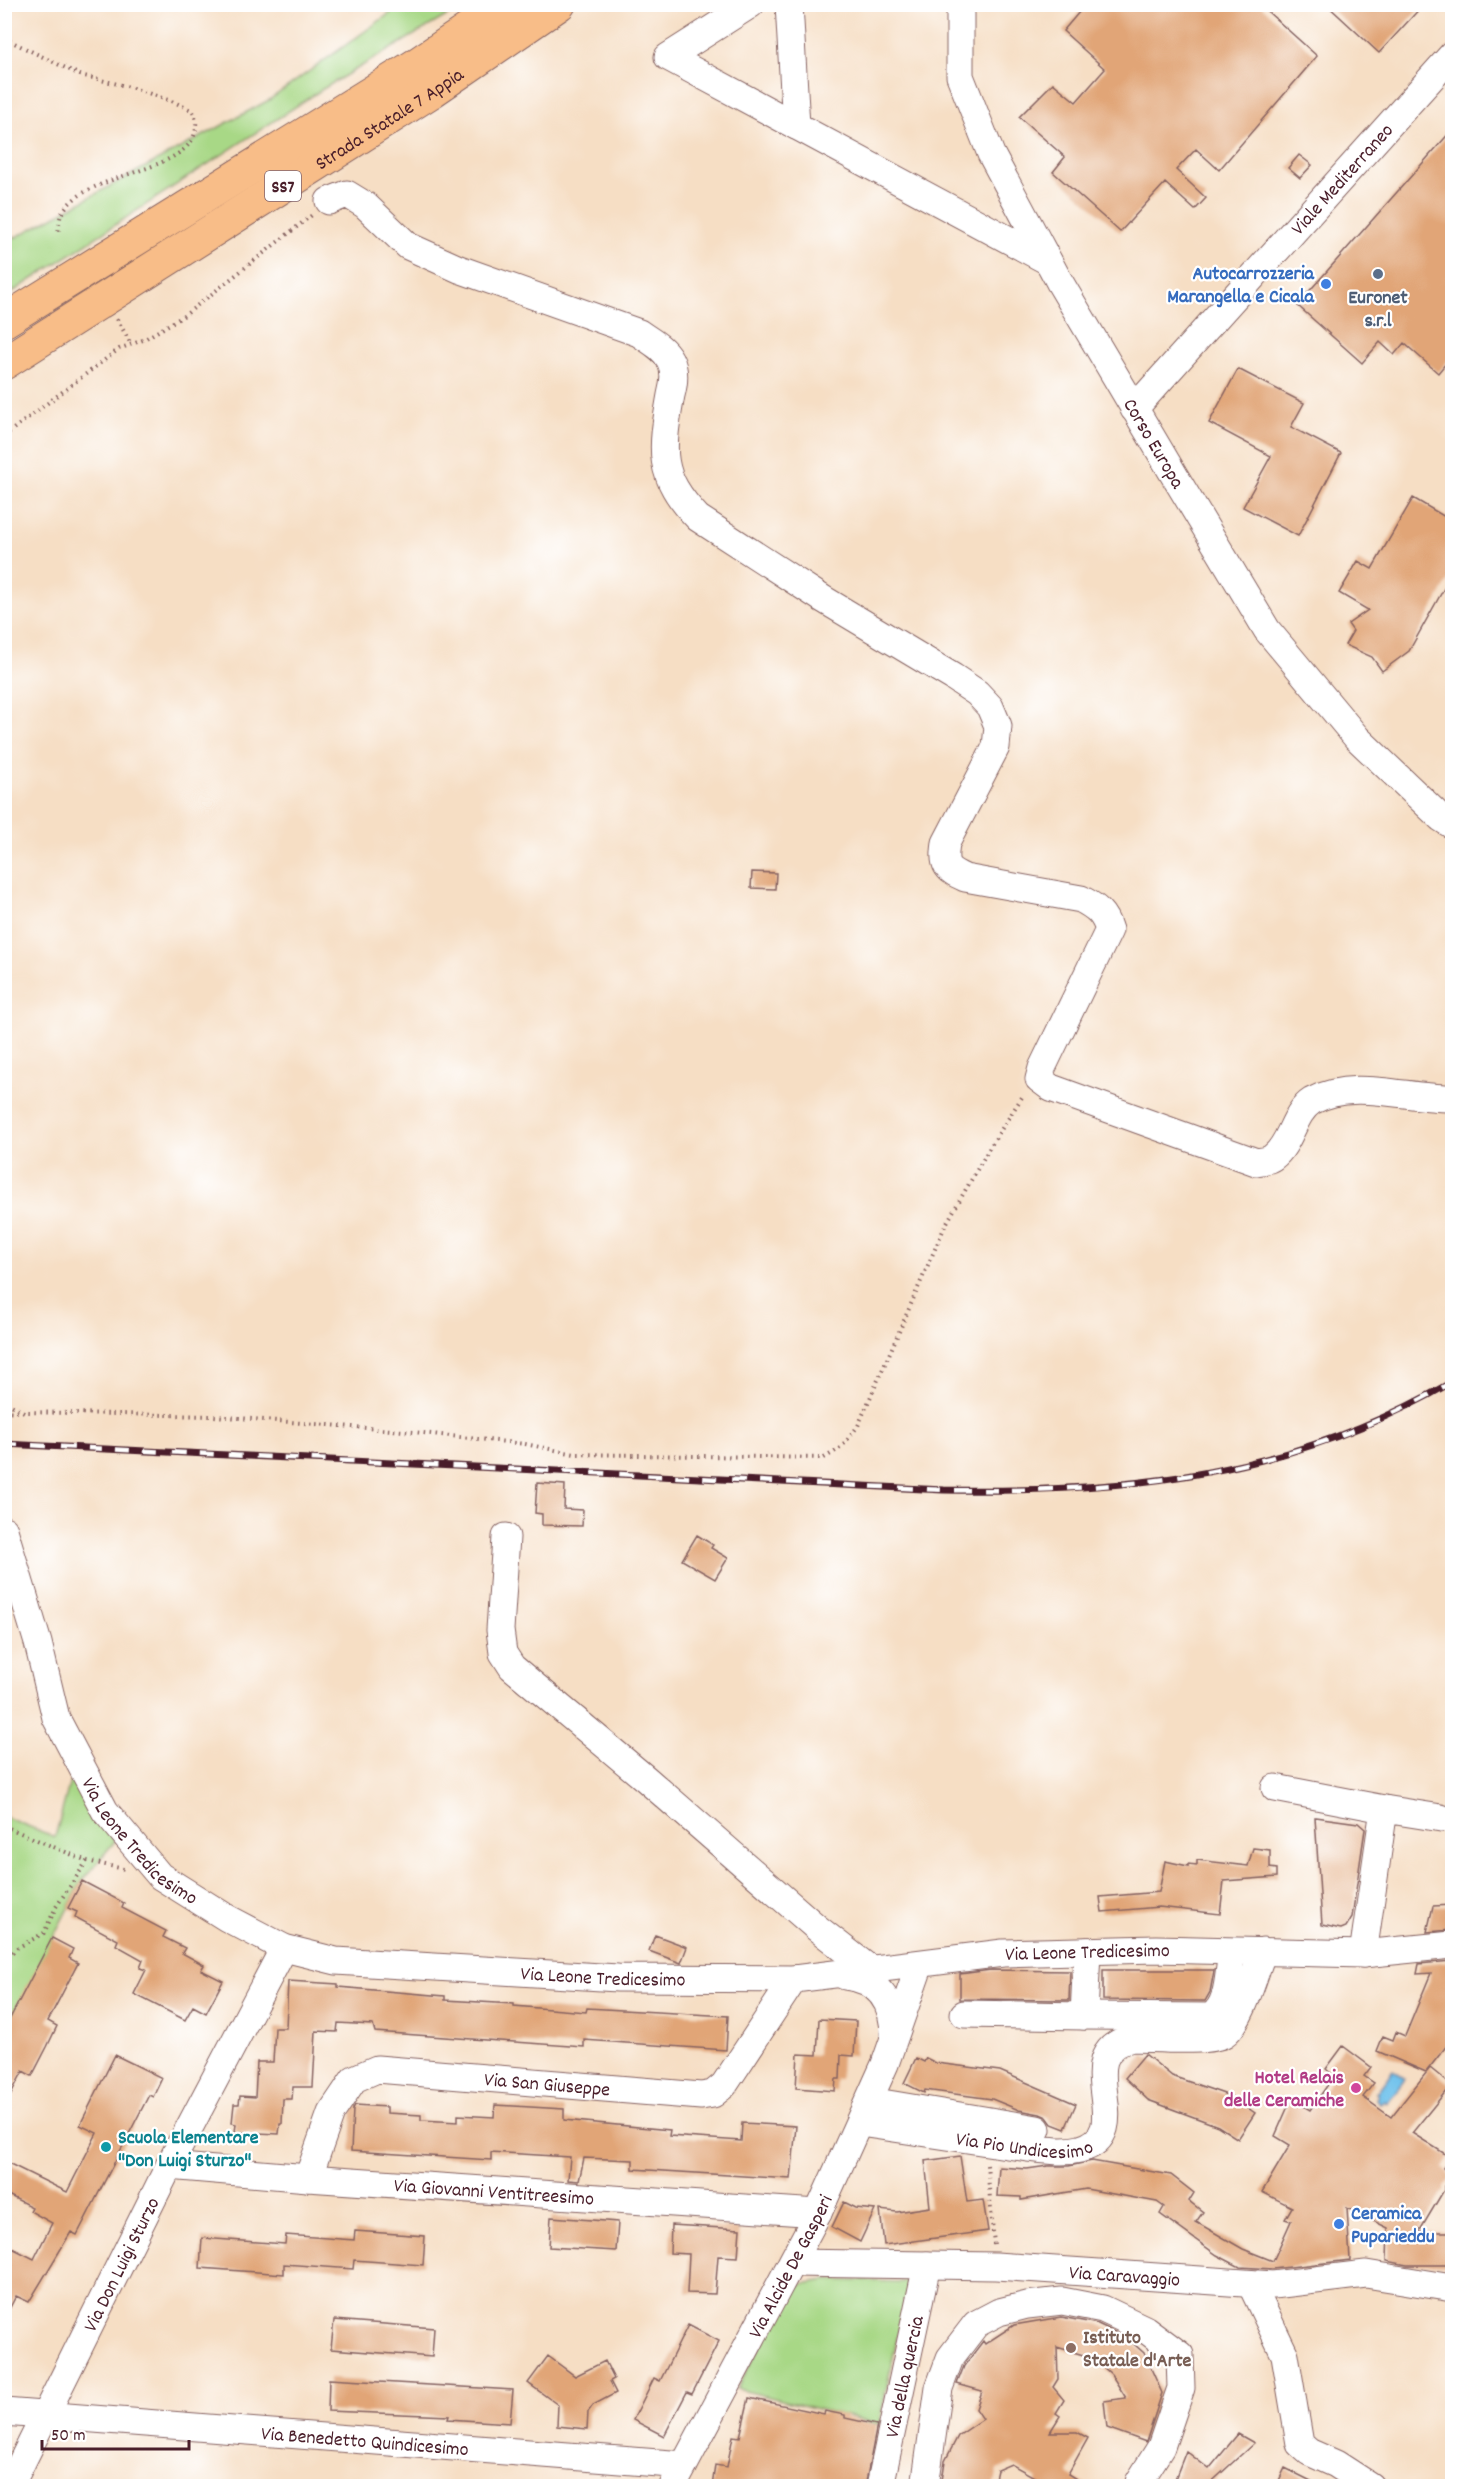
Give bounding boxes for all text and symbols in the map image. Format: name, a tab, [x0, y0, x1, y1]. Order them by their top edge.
street label: Strada Statale 7 Appia	[311, 62, 471, 179]
street label: Viale Mediterraneo	[1286, 118, 1401, 243]
road number: SS7	[265, 171, 301, 201]
place label: Autocarrozzeria Marangella e Cicala	[1167, 261, 1315, 312]
marker: Euronet s.r.l	[1371, 267, 1385, 281]
marker: Autocarrozzeria Marangella e Cicala	[1319, 277, 1333, 291]
place label: Euronet s.r.l	[1348, 285, 1408, 336]
street label: Corso Europa	[1115, 394, 1190, 495]
street label: Via Leone Tredicesimo	[73, 1773, 202, 1913]
street label: Via Leone Tredicesimo	[1005, 1938, 1170, 1970]
street label: Via Leone Tredicesimo	[520, 1961, 686, 1995]
place label: Hotel Relais delle Ceramiche	[1224, 2065, 1344, 2116]
street label: Via San Giuseppe	[483, 2067, 611, 2105]
marker: Hotel Relais delle Ceramiche	[1349, 2081, 1363, 2095]
place label: Scuola Elementare "Don Luigi Sturzo"	[118, 2125, 259, 2176]
street label: Via Pio Undicesimo	[954, 2126, 1099, 2168]
marker: Scuola Elementare "Don Luigi Sturzo"	[99, 2140, 113, 2154]
street label: Via Giovanni Ventitreesimo	[393, 2173, 595, 2215]
street label: Via Alcide De Gasperi	[743, 2191, 841, 2344]
street label: Via Don Luigi Sturzo	[78, 2193, 168, 2337]
place label: Ceramica Puparieddu	[1351, 2201, 1435, 2252]
marker: Ceramica Puparieddu	[1332, 2217, 1346, 2231]
street label: Via Caravaggio	[1068, 2260, 1181, 2296]
street label: Via della quercia	[880, 2313, 933, 2441]
place label: Istituto Statale d'Arte	[1083, 2325, 1192, 2376]
marker: Istituto Statale d'Arte	[1064, 2341, 1078, 2355]
scale bar	[42, 2413, 189, 2451]
street label: Via Benedetto Quindicesimo	[260, 2421, 470, 2465]
text: 50 m	[51, 2424, 86, 2449]

